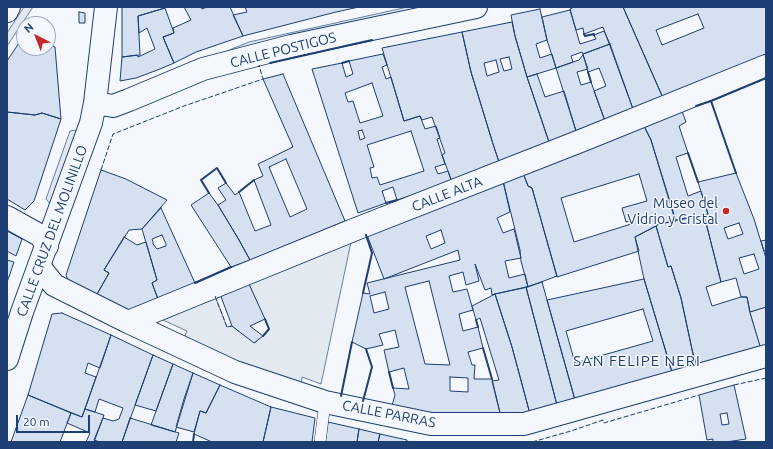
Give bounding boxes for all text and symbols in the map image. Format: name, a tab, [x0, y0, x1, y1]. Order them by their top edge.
north arrow	[16, 16, 56, 56]
text: N	[22, 21, 36, 35]
street label: CALLE POSTIGOS	[228, 29, 338, 71]
street label: CALLE CRUZ DEL MOLINILLO	[13, 143, 91, 319]
street label: CALLE ALTA	[409, 173, 485, 215]
place label: Museo del Vidrio y Cristal	[627, 195, 718, 228]
marker: Museo del Vidrio y Cristal	[721, 206, 731, 216]
district label: SAN FELIPE NERI	[573, 352, 701, 370]
street label: CALLE PARRAS	[341, 397, 437, 431]
scale bar	[18, 407, 92, 433]
text: 20 m	[23, 415, 50, 428]

